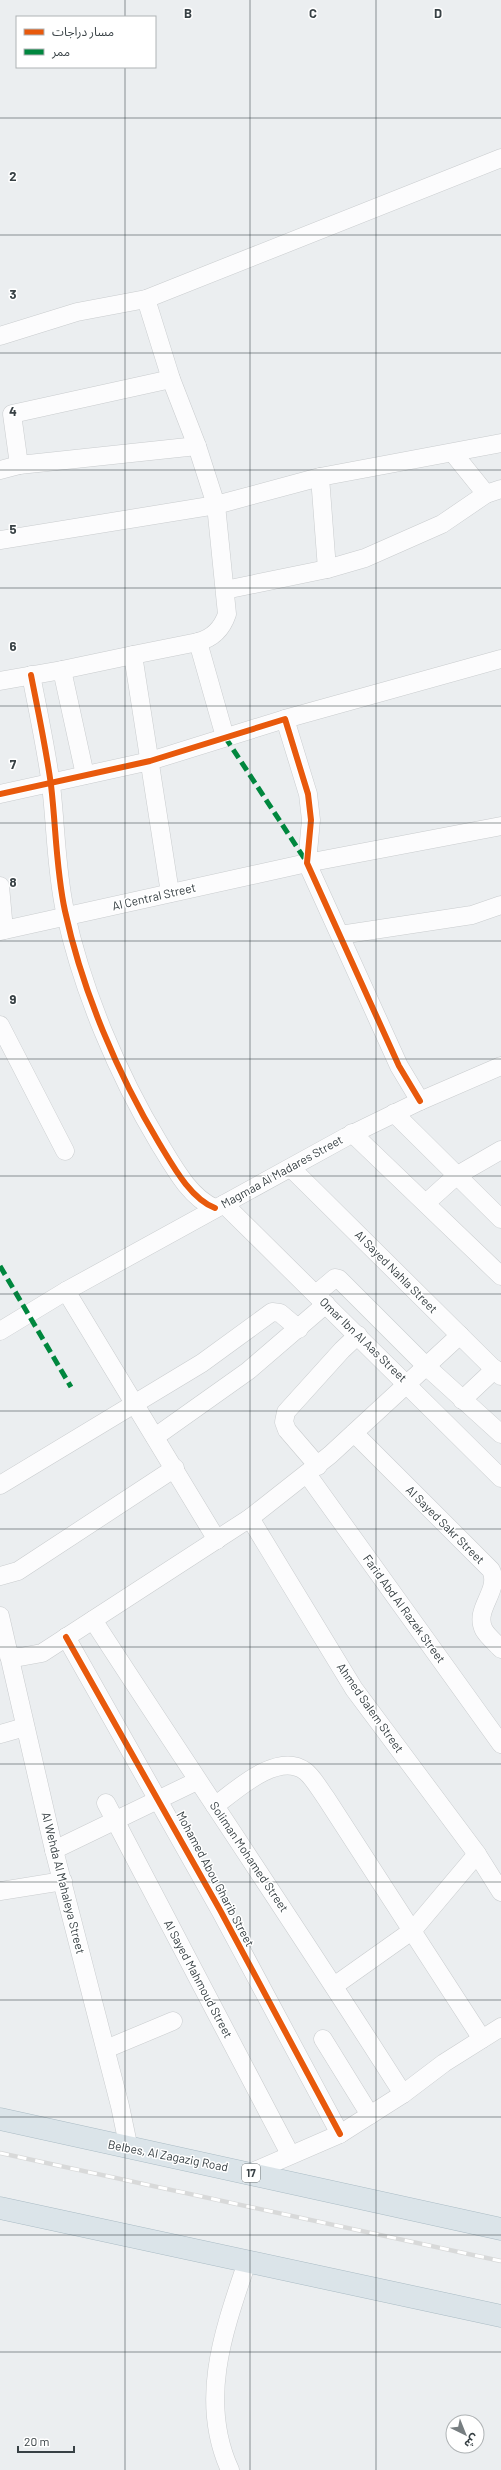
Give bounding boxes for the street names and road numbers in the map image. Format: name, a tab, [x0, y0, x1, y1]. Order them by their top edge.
street label: Al Central Street	[111, 880, 197, 912]
street label: Magmaa Al Madares Street	[218, 1132, 345, 1210]
street label: Al Sayed Nahla Street	[353, 1227, 441, 1315]
street label: Omar Ibn Al Aas Street	[317, 1294, 410, 1384]
street label: Al Sayed Sakr Street	[404, 1482, 488, 1566]
street label: Farid Abd Al Razek Street	[361, 1552, 449, 1665]
street label: Ahmed Salem Street	[335, 1660, 407, 1755]
street label: Soliman Mohamed Street	[208, 1799, 292, 1914]
street label: Mohamed Abou Gharib Street	[174, 1809, 258, 1949]
street label: Al Wehda Al Mahaleya Street	[40, 1810, 88, 1955]
street label: Al Sayed Mahmoud Street	[162, 1917, 236, 2040]
street label: Belbes, Al Zagazig Road	[107, 2136, 230, 2174]
road number: 17	[242, 2164, 260, 2182]

